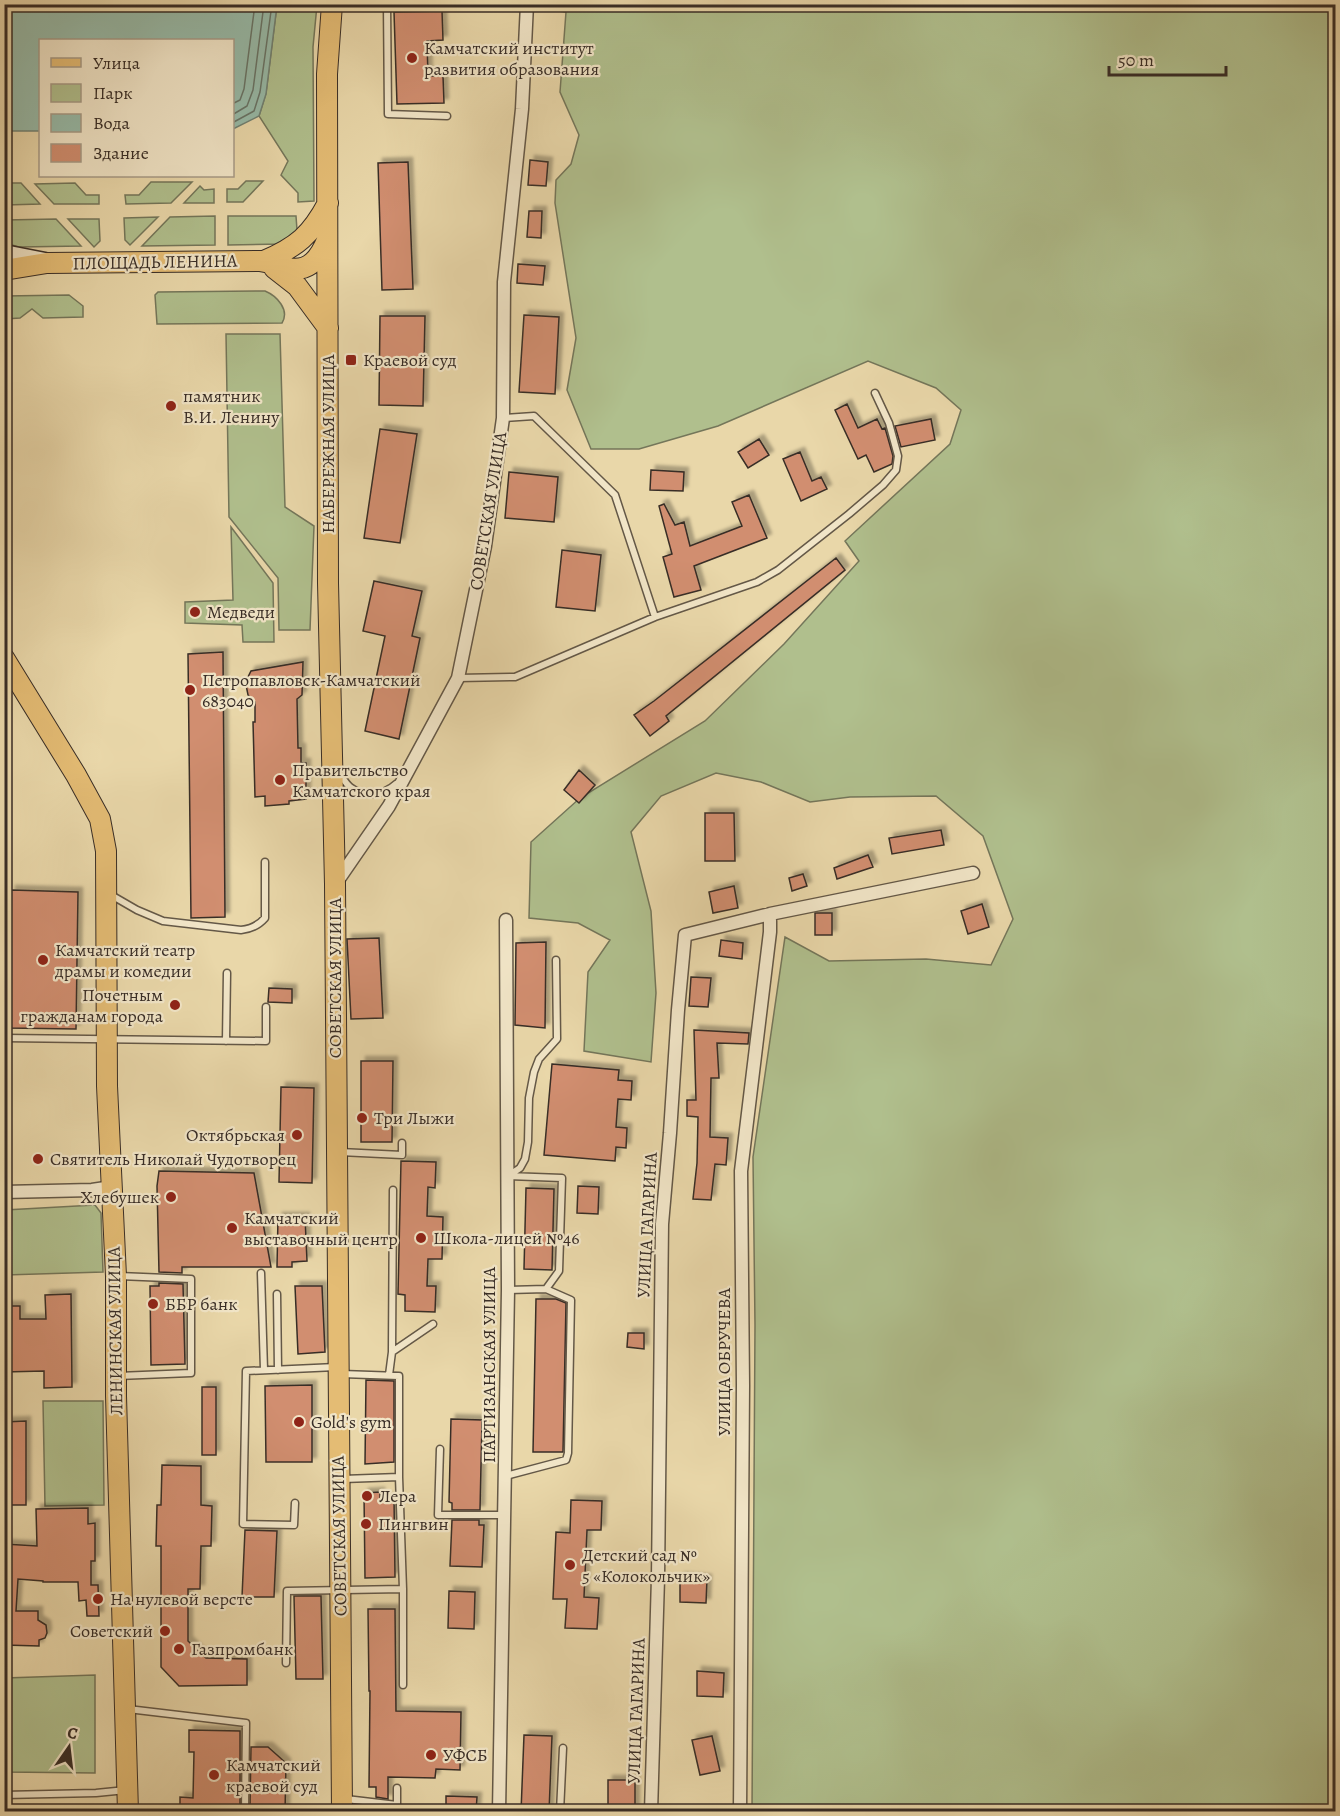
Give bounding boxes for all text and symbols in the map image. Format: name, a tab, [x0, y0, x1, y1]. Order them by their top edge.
place label: Камчатский институт развития образования	[424, 36, 599, 81]
legend	[39, 39, 234, 177]
scale bar	[1109, 39, 1226, 77]
text: 50 m	[1118, 48, 1154, 72]
text: Улица	[93, 51, 141, 75]
marker: Камчатский институт развития образования	[405, 51, 419, 65]
text: Парк	[93, 81, 133, 105]
text: Вода	[93, 111, 131, 135]
text: Здание	[93, 141, 149, 165]
street label: ПЛОЩАДЬ ЛЕНИНА	[72, 249, 238, 275]
place label: Краевой суд	[363, 348, 457, 372]
marker: Краевой суд	[344, 353, 358, 367]
street label: НАБЕРЕЖНАЯ УЛИЦА	[316, 354, 340, 534]
place label: памятник В.И. Ленину	[183, 384, 280, 429]
marker: памятник В.И. Ленину	[164, 399, 178, 413]
street label: СОВЕТСКАЯ УЛИЦА	[464, 429, 512, 592]
place label: Медведи	[207, 600, 275, 624]
marker: Медведи	[188, 605, 202, 619]
place label: Петропавловск-Камчатский 683040	[202, 668, 421, 713]
marker: Петропавловск-Камчатский 683040	[183, 683, 197, 697]
place label: Правительство Камчатского края	[292, 758, 430, 803]
marker: Правительство Камчатского края	[273, 773, 287, 787]
street label: СОВЕТСКАЯ УЛИЦА	[323, 897, 347, 1058]
place label: Камчатский театр драмы и комедии	[54, 938, 195, 983]
marker: Камчатский театр драмы и комедии	[36, 953, 50, 967]
place label: Почетным гражданам города	[20, 983, 164, 1028]
marker: Почетным гражданам города	[168, 998, 182, 1012]
place label: Три Лыжи	[374, 1106, 455, 1130]
marker: Три Лыжи	[355, 1111, 369, 1125]
place label: Октябрьская	[186, 1123, 285, 1147]
marker: Октябрьская	[290, 1128, 304, 1142]
place label: Святитель Николай Чудотворец	[50, 1147, 296, 1171]
street label: УЛИЦА ГАГАРИНА	[631, 1151, 663, 1299]
marker: Святитель Николай Чудотворец	[31, 1152, 45, 1166]
place label: Хлебушек	[80, 1185, 159, 1209]
marker: Хлебушек	[164, 1190, 178, 1204]
place label: Камчатский выставочный центр	[244, 1206, 398, 1251]
marker: Камчатский выставочный центр	[225, 1221, 239, 1235]
place label: Школа-лицей №46	[433, 1226, 580, 1250]
marker: Школа-лицей №46	[414, 1231, 428, 1245]
street label: ЛЕНИНСКАЯ УЛИЦА	[102, 1246, 128, 1416]
street label: ПАРТИЗАНСКАЯ УЛИЦА	[477, 1267, 501, 1463]
street label: УЛИЦА ОБРУЧЕВА	[712, 1288, 736, 1436]
place label: ББР банк	[165, 1292, 238, 1316]
marker: ББР банк	[146, 1297, 160, 1311]
place label: Gold's gym	[311, 1410, 392, 1434]
marker: Gold's gym	[292, 1415, 306, 1429]
street label: СОВЕТСКАЯ УЛИЦА	[326, 1455, 352, 1616]
place label: Лера	[379, 1484, 417, 1508]
marker: Лера	[360, 1489, 374, 1503]
place label: Пингвин	[378, 1512, 449, 1536]
marker: Пингвин	[359, 1517, 373, 1531]
place label: Детский сад № 5 «Колокольчик»	[582, 1543, 711, 1588]
marker: Детский сад № 5 «Колокольчик»	[563, 1558, 577, 1572]
place label: На нулевой версте	[110, 1587, 253, 1611]
marker: На нулевой версте	[91, 1592, 105, 1606]
place label: Советский	[70, 1619, 153, 1643]
marker: Советский	[158, 1624, 172, 1638]
place label: Газпромбанк	[191, 1637, 293, 1661]
street label: УЛИЦА ГАГАРИНА	[621, 1637, 651, 1784]
marker: Газпромбанк	[172, 1642, 186, 1656]
north arrow	[39, 1717, 99, 1777]
text: С	[65, 1722, 80, 1745]
place label: УФСБ	[443, 1743, 488, 1767]
marker: УФСБ	[424, 1748, 438, 1762]
place label: Камчатский краевой суд	[226, 1753, 321, 1798]
marker: Камчатский краевой суд	[207, 1768, 221, 1782]

